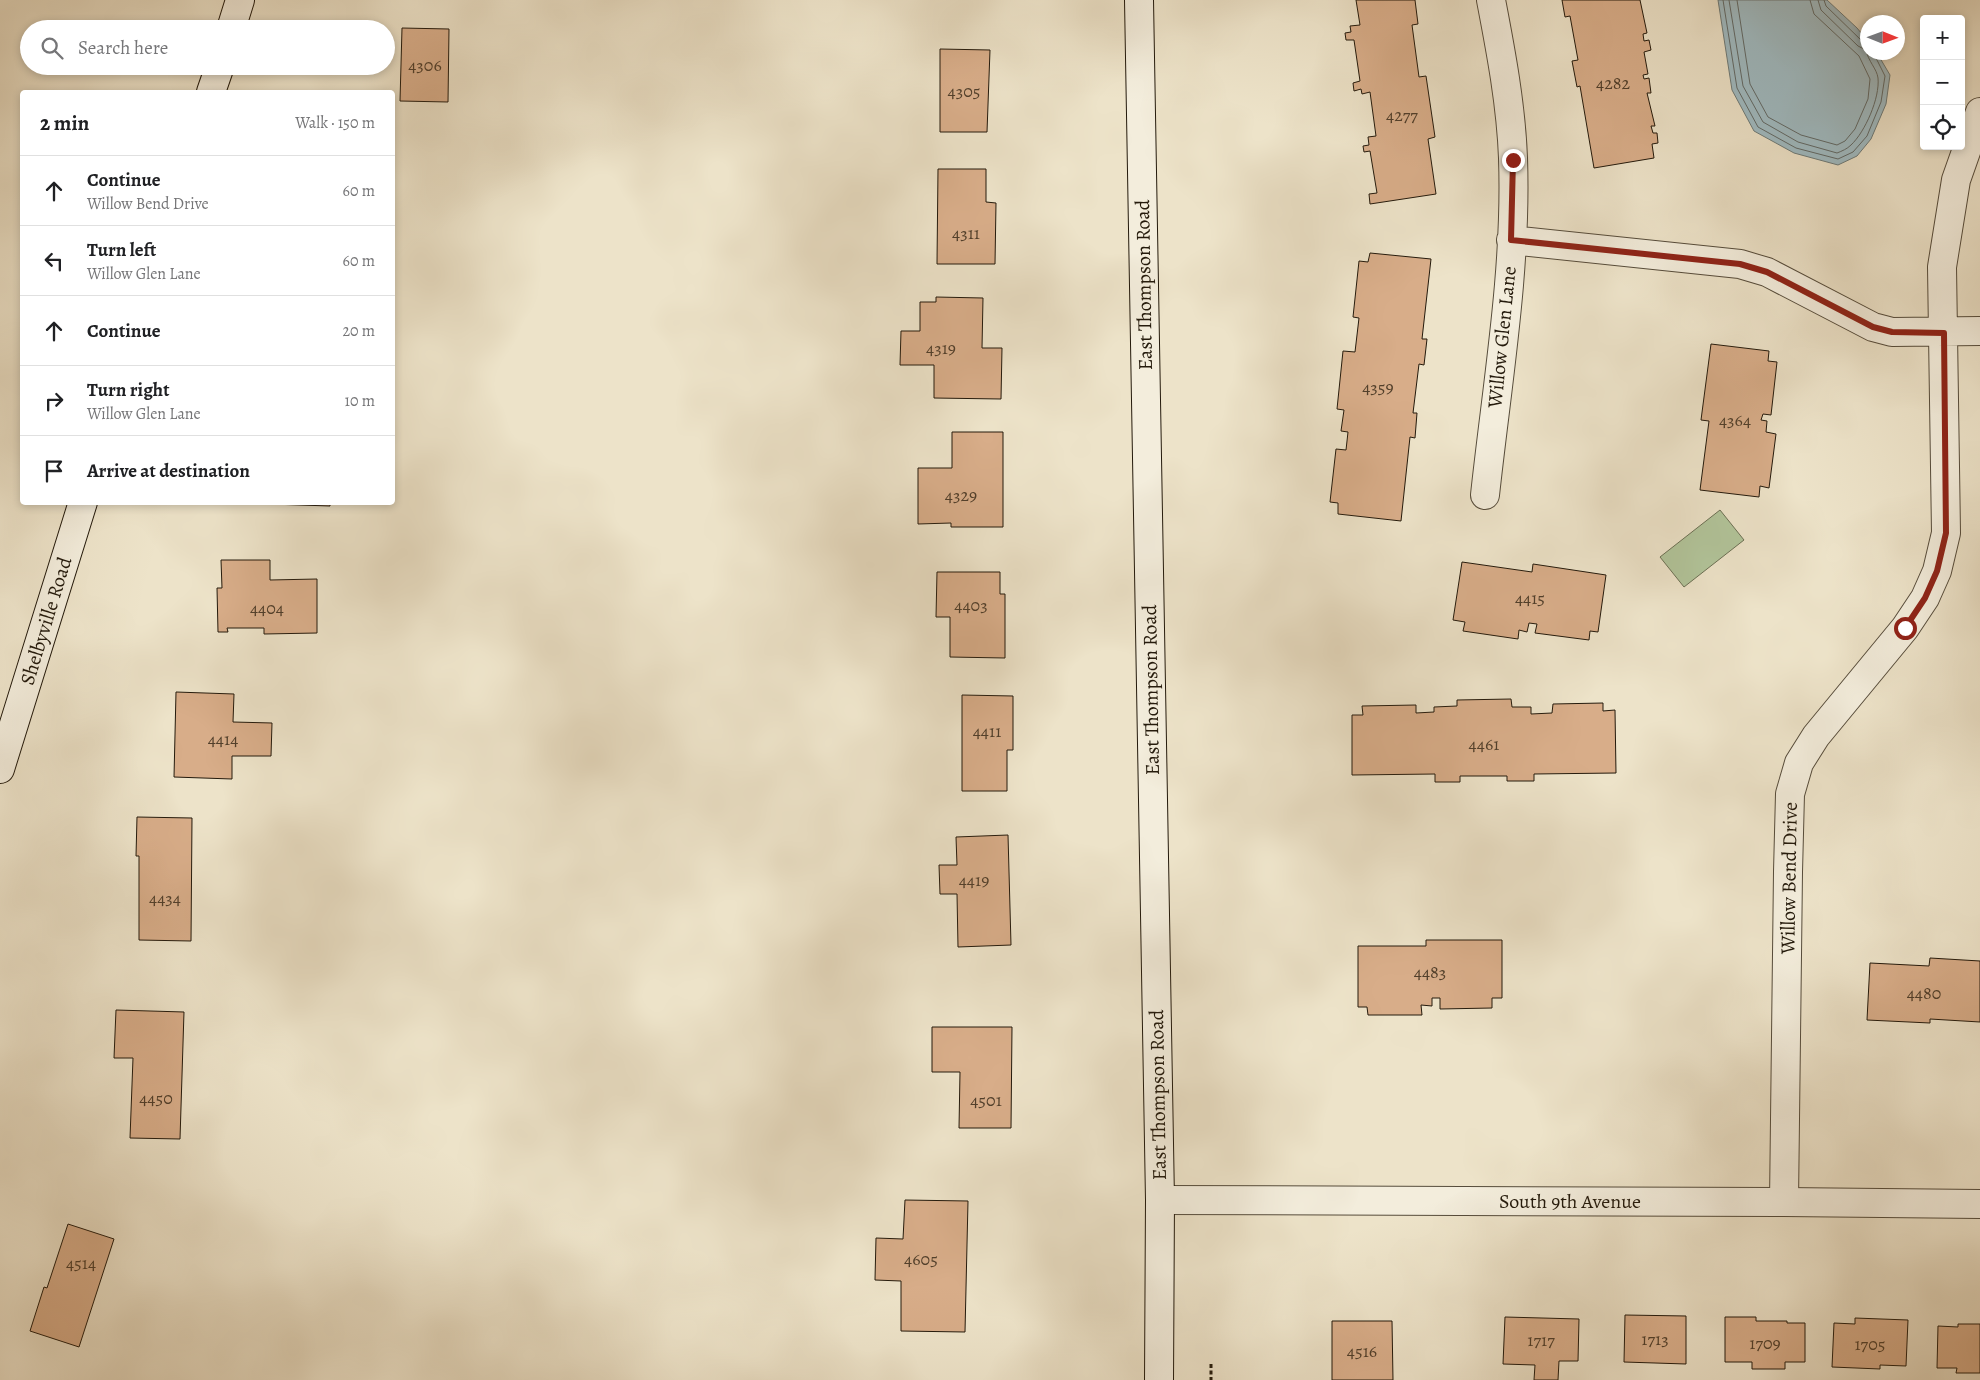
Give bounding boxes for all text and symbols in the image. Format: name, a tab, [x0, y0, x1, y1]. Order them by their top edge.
north arrow	[1860, 15, 1905, 60]
map controls	[1920, 15, 1965, 150]
button: +	[1920, 15, 1965, 60]
search box	[20, 20, 395, 75]
icon: search	[38, 34, 66, 62]
text: Search here	[78, 35, 168, 61]
house number: 4306	[408, 53, 442, 77]
button: −	[1920, 60, 1965, 105]
house number: 4282	[1596, 71, 1630, 95]
house number: 4305	[948, 79, 980, 103]
house number: 4277	[1386, 103, 1418, 127]
button: locate	[1920, 105, 1965, 150]
text: 2 min	[40, 109, 89, 137]
text: Walk · 150 m	[295, 112, 375, 134]
route end	[1502, 149, 1525, 172]
text: Continue	[87, 167, 161, 193]
icon: ahead	[40, 177, 68, 205]
text: 60 m	[343, 180, 375, 202]
text: Willow Bend Drive	[87, 193, 209, 215]
street label: East Thompson Road	[1129, 199, 1159, 371]
house number: 4311	[952, 221, 980, 245]
text: Turn left	[87, 237, 156, 263]
icon: left	[40, 247, 68, 275]
text: 60 m	[343, 250, 375, 272]
text: Willow Glen Lane	[87, 263, 201, 285]
street label: Willow Glen Lane	[1481, 265, 1523, 410]
icon: ahead	[40, 317, 68, 345]
text: Continue	[87, 318, 161, 344]
text: 20 m	[342, 320, 375, 342]
house number: 4319	[926, 336, 956, 360]
house number: 4359	[1362, 375, 1394, 399]
text: Turn right	[87, 377, 169, 403]
icon: right	[40, 387, 68, 415]
text: 10 m	[345, 390, 375, 412]
text: Willow Glen Lane	[87, 403, 201, 425]
house number: 4364	[1719, 408, 1751, 432]
icon: arrive	[40, 457, 68, 485]
text: Arrive at destination	[87, 458, 250, 484]
house number: 4329	[945, 483, 977, 507]
street label: Shelbyville Road	[14, 553, 78, 688]
house number: 4415	[1515, 586, 1545, 610]
house number: 4403	[954, 593, 988, 617]
house number: 4404	[250, 596, 284, 620]
street label: East Thompson Road	[1136, 604, 1166, 776]
route start	[1894, 617, 1917, 640]
house number: 4411	[973, 719, 1001, 743]
house number: 4414	[208, 727, 238, 751]
house number: 4461	[1469, 732, 1499, 756]
street label: Willow Bend Drive	[1774, 802, 1804, 955]
house number: 4419	[959, 868, 989, 892]
house number: 4434	[149, 886, 181, 910]
house number: 4483	[1414, 960, 1446, 984]
house number: 4480	[1907, 981, 1941, 1005]
street label: East Thompson Road	[1143, 1009, 1173, 1181]
house number: 4450	[139, 1086, 173, 1110]
house number: 4501	[970, 1088, 1002, 1112]
street label: South 9th Avenue	[1499, 1188, 1641, 1215]
house number: 4605	[904, 1247, 938, 1271]
house number: 4514	[66, 1251, 96, 1275]
house number: 1713	[1641, 1327, 1669, 1351]
house number: 1717	[1527, 1328, 1555, 1352]
house number: 1709	[1749, 1331, 1781, 1355]
house number: 1705	[1854, 1332, 1886, 1356]
house number: 4516	[1347, 1339, 1377, 1363]

